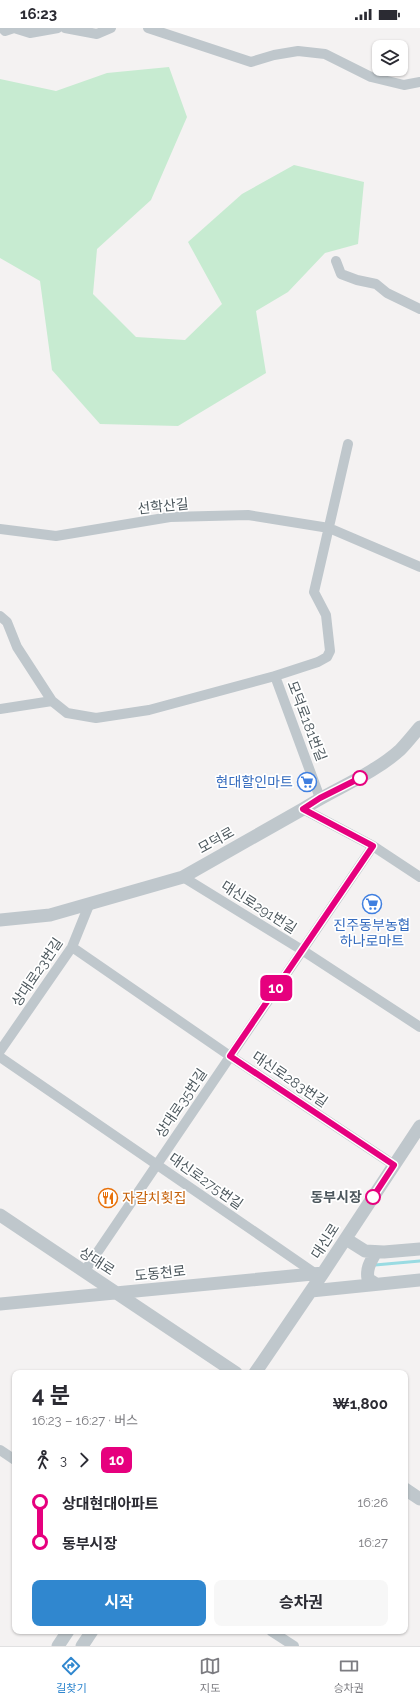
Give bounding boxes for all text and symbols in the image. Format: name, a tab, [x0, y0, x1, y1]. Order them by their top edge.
text: 16:23	[20, 5, 57, 23]
map controls	[372, 40, 408, 76]
button: layers	[372, 40, 408, 76]
street label: 선학산길	[137, 495, 189, 517]
street label: 모덕로181번길	[284, 679, 330, 763]
unlabelled marker	[352, 770, 368, 786]
supermarket icon: 현대할인마트	[296, 771, 318, 793]
place label: 현대할인마트	[216, 774, 293, 790]
street label: 모덕로	[195, 824, 237, 856]
street label: 대신로291번길	[218, 877, 300, 937]
supermarket icon: 진주동부농협 하나로마트	[361, 893, 383, 915]
place label: 진주동부농협 하나로마트	[333, 917, 411, 949]
street label: 상대로23번길	[8, 935, 66, 1009]
line badge: 10	[258, 975, 294, 1001]
text: 10	[268, 980, 284, 996]
street label: 대신로283번길	[249, 1048, 331, 1110]
street label: 상대로35번길	[152, 1066, 210, 1140]
street label: 대신로275번길	[166, 1150, 246, 1212]
restaurant icon: 자갈치횟집	[97, 1187, 119, 1209]
place label: 동부시장	[310, 1189, 362, 1205]
marker: 동부시장	[365, 1189, 381, 1205]
place label: 자갈치횟집	[122, 1190, 186, 1206]
street label: 대신로	[308, 1220, 342, 1262]
street label: 상대로	[76, 1244, 118, 1278]
street label: 도동천로	[134, 1262, 187, 1284]
text: 4 분	[32, 1382, 70, 1408]
text: ₩1,800	[332, 1395, 388, 1413]
text: 16:23 – 16:27 · 버스	[32, 1413, 138, 1428]
icon: walk	[32, 1449, 54, 1471]
icon: forward	[73, 1449, 95, 1471]
text: 10	[109, 1452, 124, 1468]
text: 3	[60, 1453, 67, 1468]
text: 상대현대아파트	[62, 1495, 159, 1513]
text: 16:26	[358, 1495, 388, 1510]
text: 동부시장	[62, 1535, 117, 1553]
text: 16:27	[358, 1535, 388, 1550]
button: 시작	[32, 1580, 206, 1626]
button: 승차권	[214, 1580, 388, 1626]
tab: 길찾기	[56, 1655, 87, 1695]
tab: 지도	[199, 1655, 221, 1695]
tab: 승차권	[333, 1655, 364, 1695]

